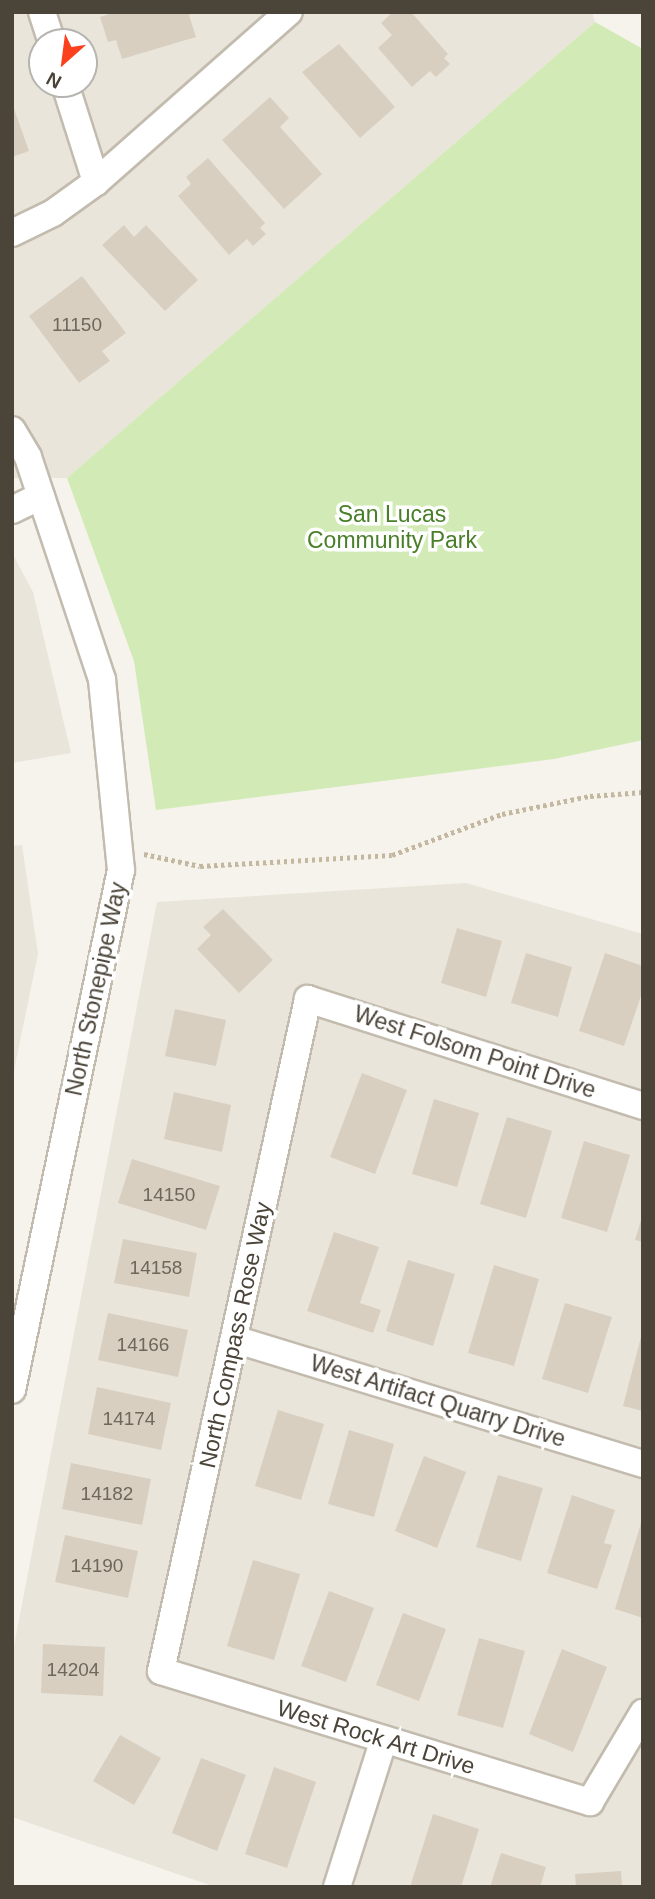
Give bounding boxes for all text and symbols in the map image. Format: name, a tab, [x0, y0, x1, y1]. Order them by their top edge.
north arrow	[28, 28, 98, 98]
text: N	[43, 68, 65, 93]
house number: 11150	[52, 314, 102, 336]
park label: San Lucas Community Park	[307, 500, 477, 554]
street label: North Stonepipe Way	[60, 880, 132, 1098]
street label: West Folsom Point Drive	[351, 1000, 599, 1104]
house number: 14150	[143, 1184, 195, 1206]
street label: North Compass Rose Way	[193, 1199, 277, 1471]
house number: 14158	[130, 1257, 182, 1279]
house number: 14166	[117, 1334, 169, 1356]
street label: West Artifact Quarry Drive	[306, 1349, 570, 1453]
house number: 14174	[103, 1408, 155, 1430]
house number: 14182	[81, 1483, 133, 1505]
house number: 14190	[71, 1555, 123, 1577]
house number: 14204	[47, 1659, 99, 1681]
street label: West Rock Art Drive	[273, 1694, 479, 1780]

